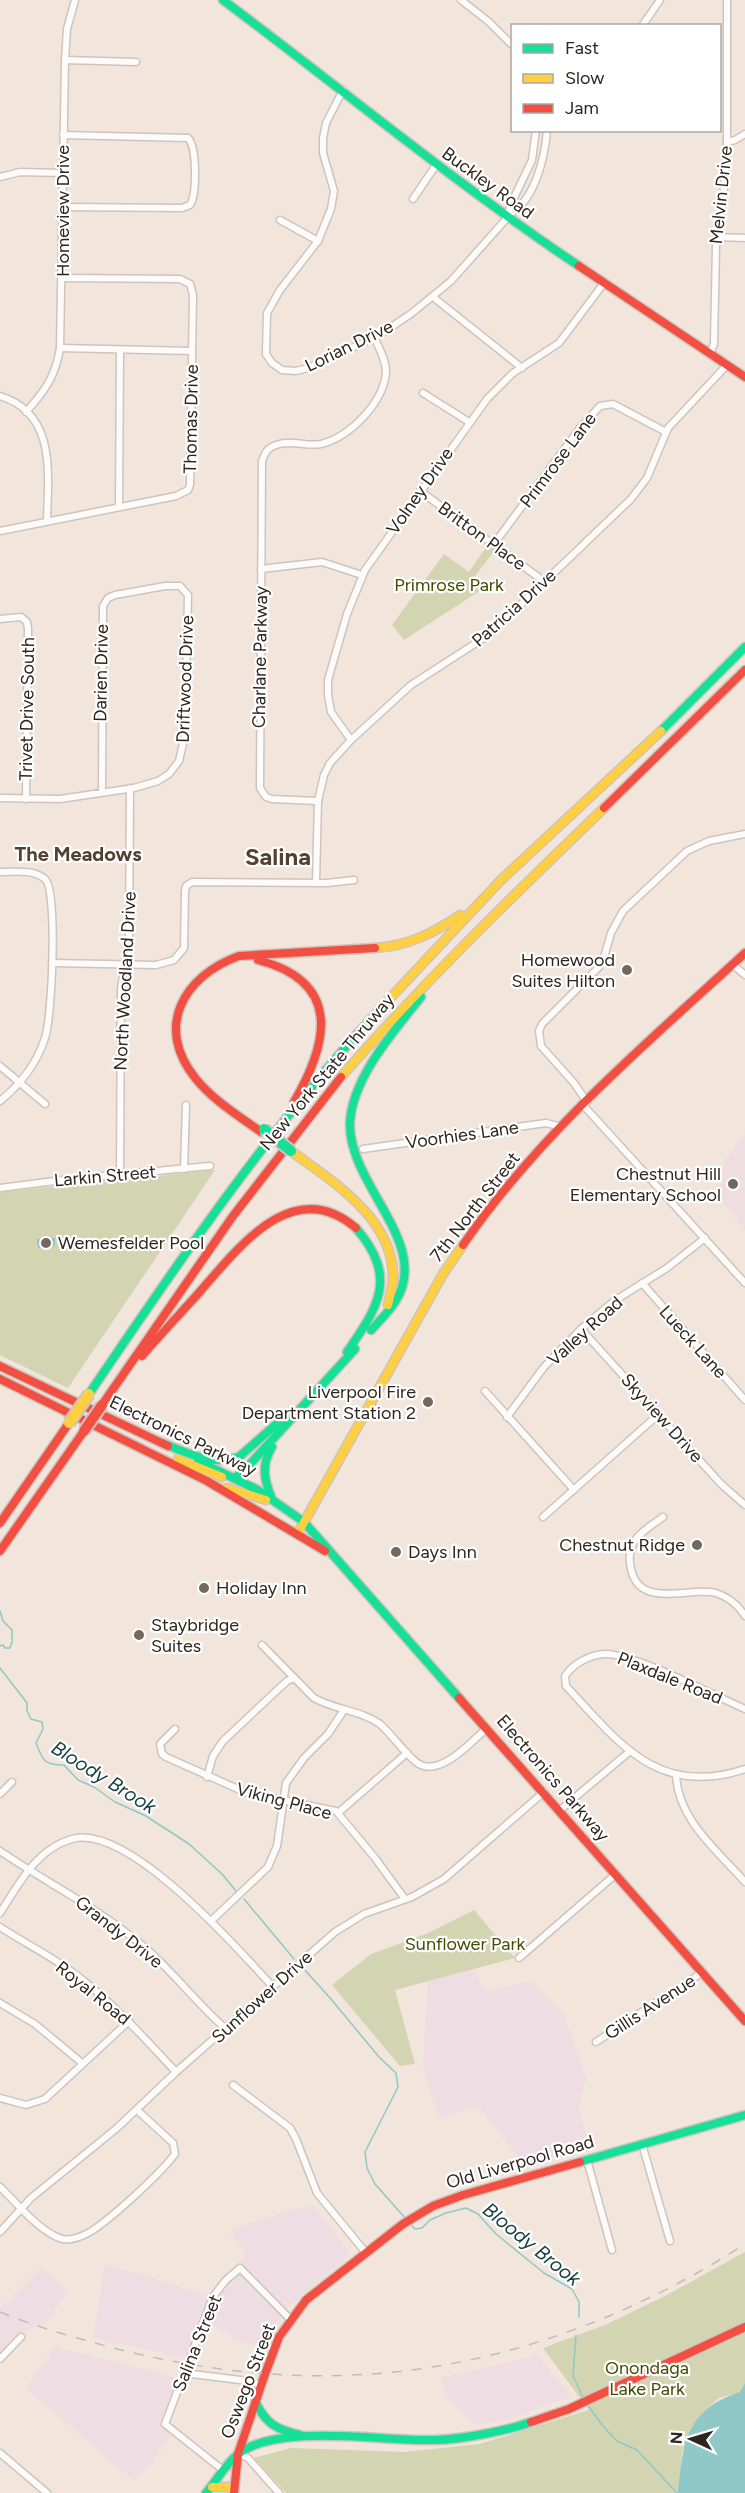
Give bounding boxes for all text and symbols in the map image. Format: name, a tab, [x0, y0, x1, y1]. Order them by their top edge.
legend	[511, 24, 721, 132]
text: Fast	[565, 37, 599, 59]
text: Slow	[565, 67, 604, 89]
text: Jam	[565, 97, 599, 119]
street label: Buckley Road	[438, 142, 538, 224]
street label: Homeview Drive	[52, 145, 74, 277]
street label: Melvin Drive	[705, 145, 737, 245]
street label: Lorian Drive	[301, 315, 397, 377]
street label: Thomas Drive	[179, 364, 203, 474]
street label: Primrose Lane	[515, 408, 601, 512]
street label: Volney Drive	[382, 443, 458, 539]
street label: Britton Place	[434, 497, 530, 575]
street label: Patricia Drive	[467, 564, 561, 652]
park label: Primrose Park	[394, 574, 504, 596]
street label: Charlane Parkway	[248, 585, 272, 728]
street label: Driftwood Drive	[172, 615, 198, 743]
street label: Darien Drive	[89, 624, 113, 722]
street label: Trivet Drive South	[15, 637, 39, 781]
district label: The Meadows	[15, 842, 141, 866]
district label: Salina	[245, 842, 311, 871]
street label: North Woodland Drive	[109, 891, 141, 1071]
place label: Homewood Suites Hilton	[511, 949, 615, 992]
marker: Homewood Suites Hilton	[620, 963, 634, 977]
street label: New York State Thruway	[255, 989, 399, 1155]
street label: Voorhies Lane	[404, 1116, 520, 1154]
street label: 7th North Street	[425, 1148, 525, 1266]
street label: Larkin Street	[53, 1161, 157, 1191]
place label: Chestnut Hill Elementary School	[570, 1163, 721, 1206]
marker: Chestnut Hill Elementary School	[726, 1177, 740, 1191]
place label: Wemesfelder Pool	[58, 1232, 204, 1254]
marker: Wemesfelder Pool	[39, 1236, 53, 1250]
street label: Valley Road	[543, 1291, 627, 1371]
street label: Lueck Lane	[655, 1301, 732, 1383]
street label: Skyview Drive	[616, 1369, 708, 1467]
place label: Liverpool Fire Department Station 2	[242, 1381, 416, 1424]
street label: Electronics Parkway	[106, 1391, 261, 1481]
marker: Liverpool Fire Department Station 2	[421, 1395, 435, 1409]
place label: Chestnut Ridge	[559, 1534, 685, 1556]
marker: Chestnut Ridge	[690, 1538, 704, 1552]
place label: Days Inn	[408, 1541, 477, 1563]
marker: Days Inn	[389, 1545, 403, 1559]
place label: Holiday Inn	[216, 1577, 307, 1599]
marker: Holiday Inn	[197, 1581, 211, 1595]
place label: Staybridge Suites	[151, 1614, 239, 1657]
marker: Staybridge Suites	[132, 1628, 146, 1642]
street label: Plaxdale Road	[614, 1647, 726, 1709]
street label: Electronics Parkway	[492, 1710, 614, 1846]
water label: Bloody Brook	[47, 1735, 162, 1819]
street label: Viking Place	[234, 1778, 334, 1824]
street label: Grandy Drive	[71, 1891, 167, 1973]
park label: Sunflower Park	[405, 1933, 525, 1955]
street label: Sunflower Drive	[207, 1946, 317, 2048]
street label: Royal Road	[51, 1956, 135, 2030]
street label: Gillis Avenue	[601, 1969, 700, 2044]
street label: Old Liverpool Road	[443, 2130, 597, 2194]
water label: Bloody Brook	[478, 2197, 587, 2292]
street label: Salina Street	[168, 2291, 226, 2395]
street label: Oswego Street	[216, 2320, 280, 2442]
park label: Onondaga Lake Park	[605, 2357, 689, 2400]
north arrow	[661, 2409, 721, 2469]
text: N	[667, 2431, 686, 2445]

